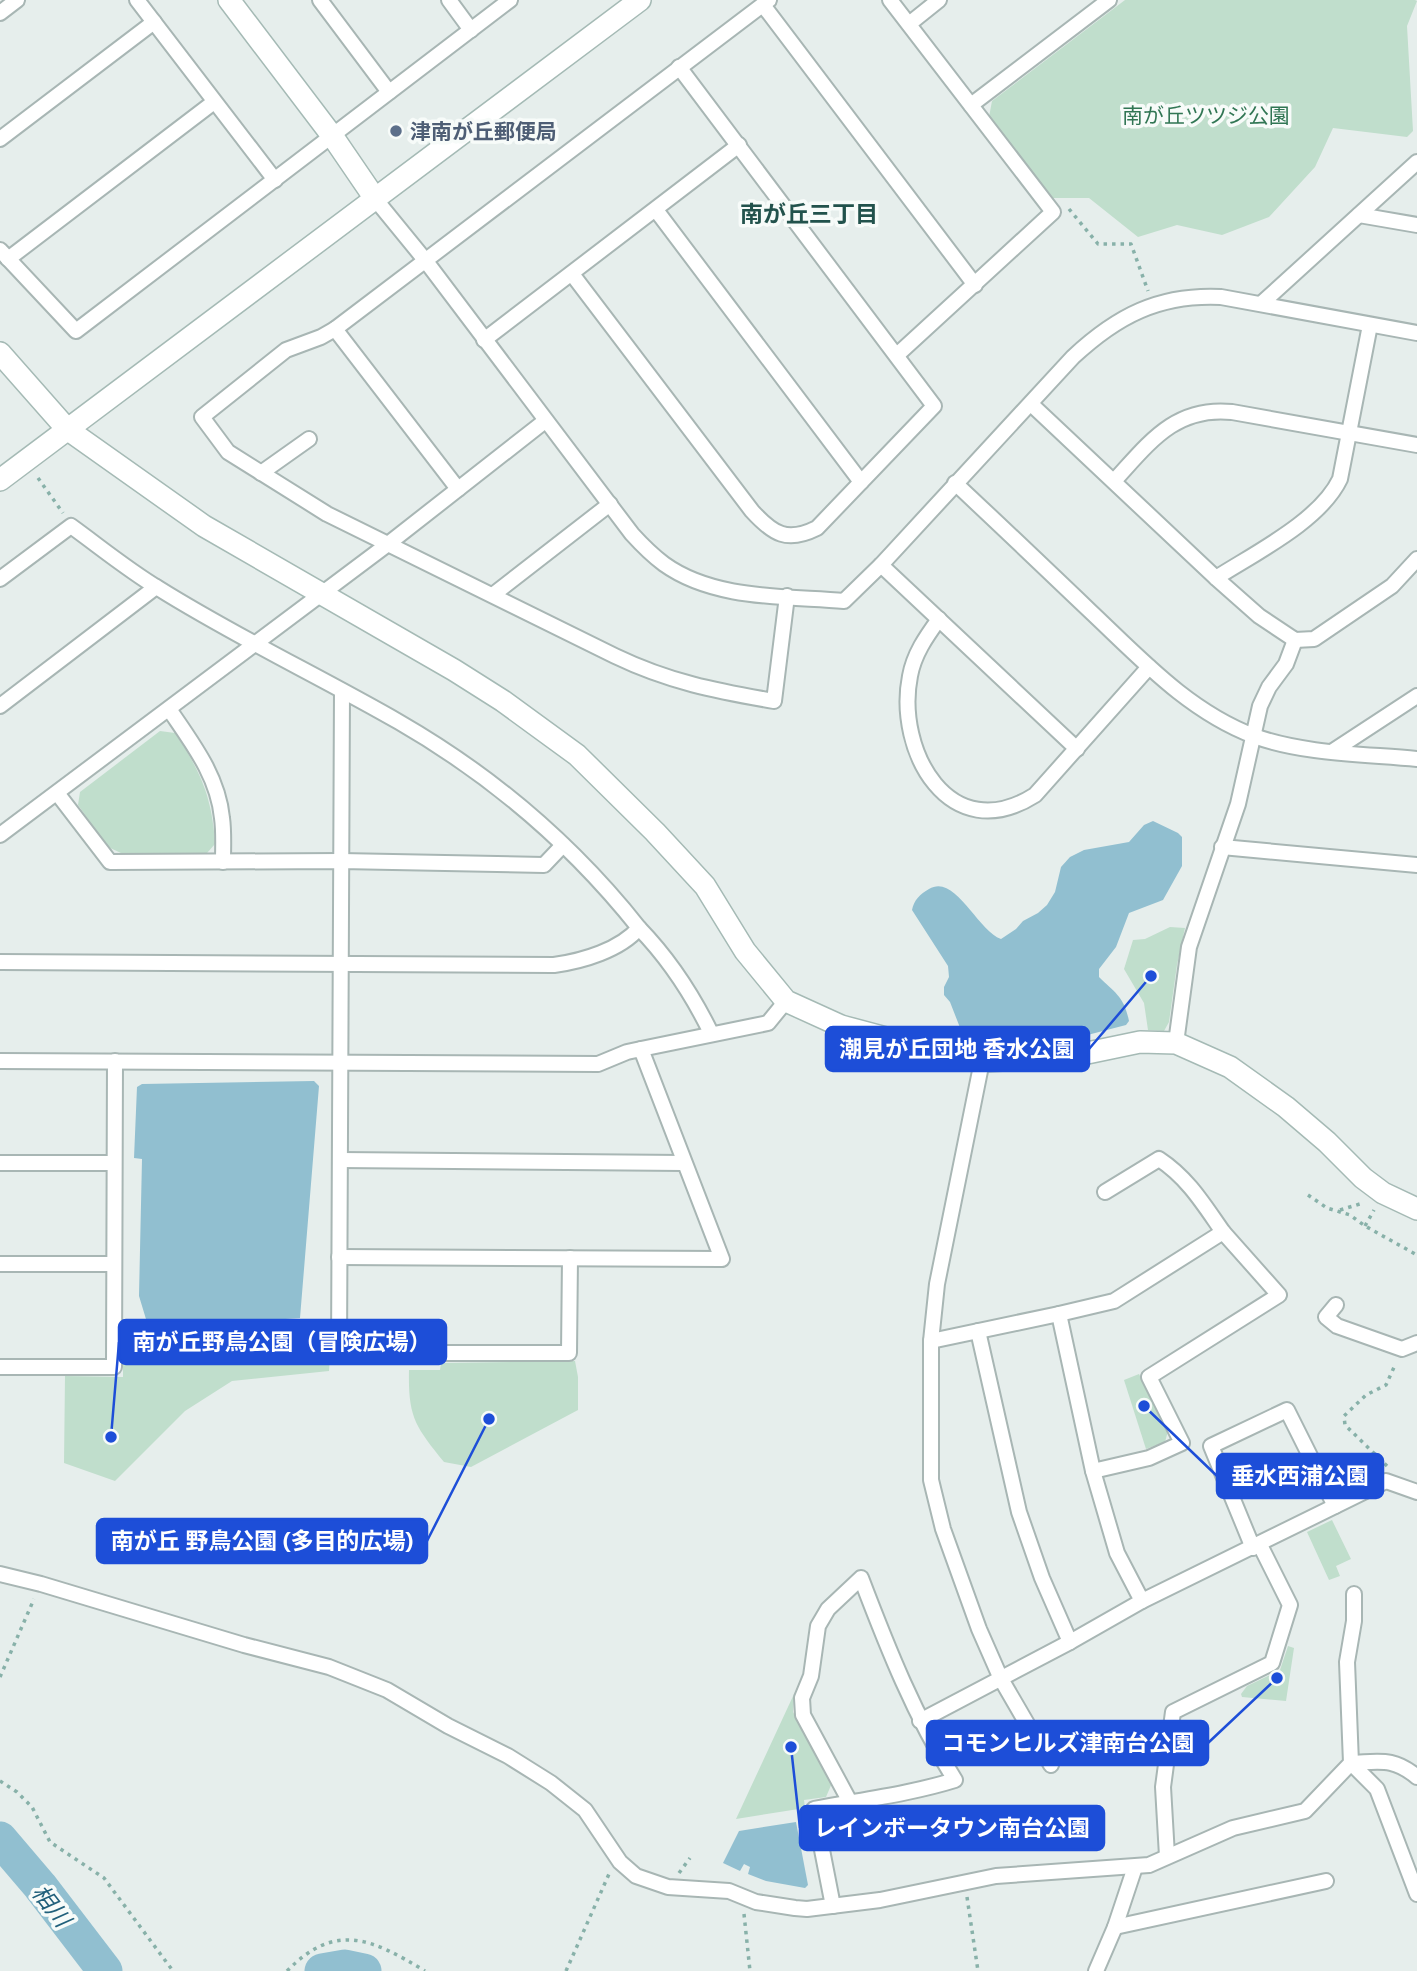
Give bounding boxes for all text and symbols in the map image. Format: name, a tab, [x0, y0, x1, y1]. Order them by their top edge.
park label: 南が丘ツツジ公園	[1122, 101, 1290, 129]
place label: 津南が丘郵便局	[410, 117, 557, 145]
marker: 津南が丘郵便局	[388, 123, 404, 139]
district label: 南が丘三丁目	[740, 198, 878, 228]
callout: 潮見が丘団地 香水公園	[826, 1027, 1089, 1071]
text: 潮見が丘団地 香水公園	[839, 1033, 1075, 1063]
callout: 南が丘野鳥公園（冒険広場）	[119, 1320, 446, 1364]
text: 南が丘野鳥公園（冒険広場）	[133, 1326, 432, 1356]
callout: 垂水西浦公園	[1217, 1454, 1383, 1498]
text: 垂水西浦公園	[1231, 1460, 1369, 1490]
callout: 南が丘 野鳥公園 (多目的広場)	[97, 1519, 427, 1563]
text: 南が丘 野鳥公園 (多目的広場)	[111, 1525, 413, 1555]
callout: コモンヒルズ津南台公園	[927, 1721, 1208, 1765]
text: コモンヒルズ津南台公園	[942, 1727, 1195, 1757]
callout: レインボータウン南台公園	[800, 1806, 1104, 1850]
text: レインボータウン南台公園	[814, 1812, 1090, 1842]
water label: 相川	[26, 1878, 80, 1935]

